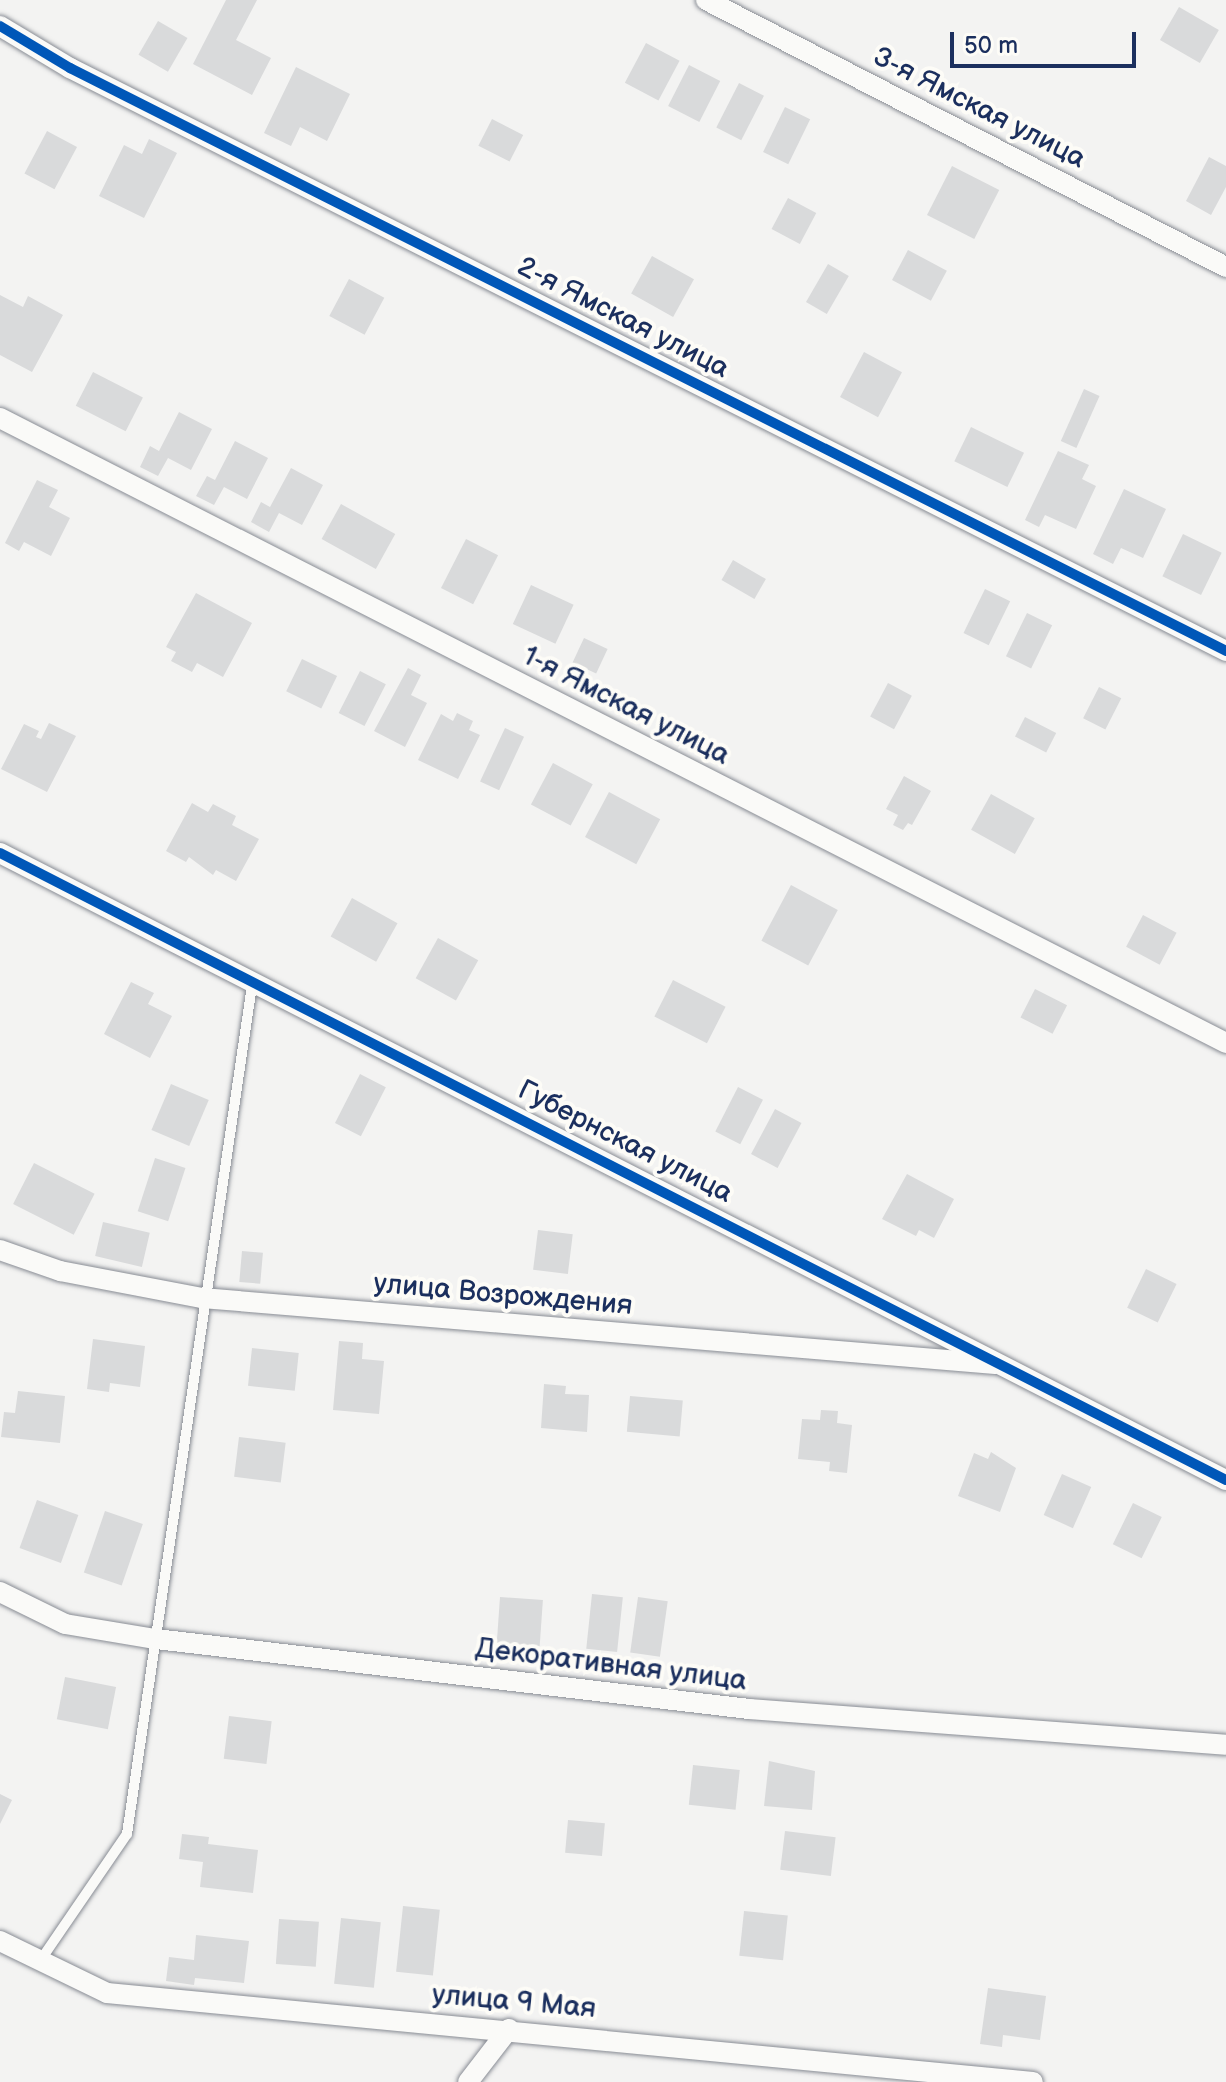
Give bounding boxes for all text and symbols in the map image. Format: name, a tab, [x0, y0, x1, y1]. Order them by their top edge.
scale bar	[954, 16, 1140, 66]
text: 50 m	[964, 31, 1018, 60]
street label: 3-я Ямская улица	[867, 40, 1091, 176]
street label: 2-я Ямская улица	[511, 250, 735, 386]
street label: 1-я Ямская улица	[517, 639, 735, 773]
street label: Губернская улица	[512, 1073, 738, 1211]
street label: улица Возрождения	[372, 1267, 634, 1323]
street label: Декоративная улица	[473, 1632, 749, 1698]
street label: улица 9 Мая	[431, 1978, 597, 2026]

